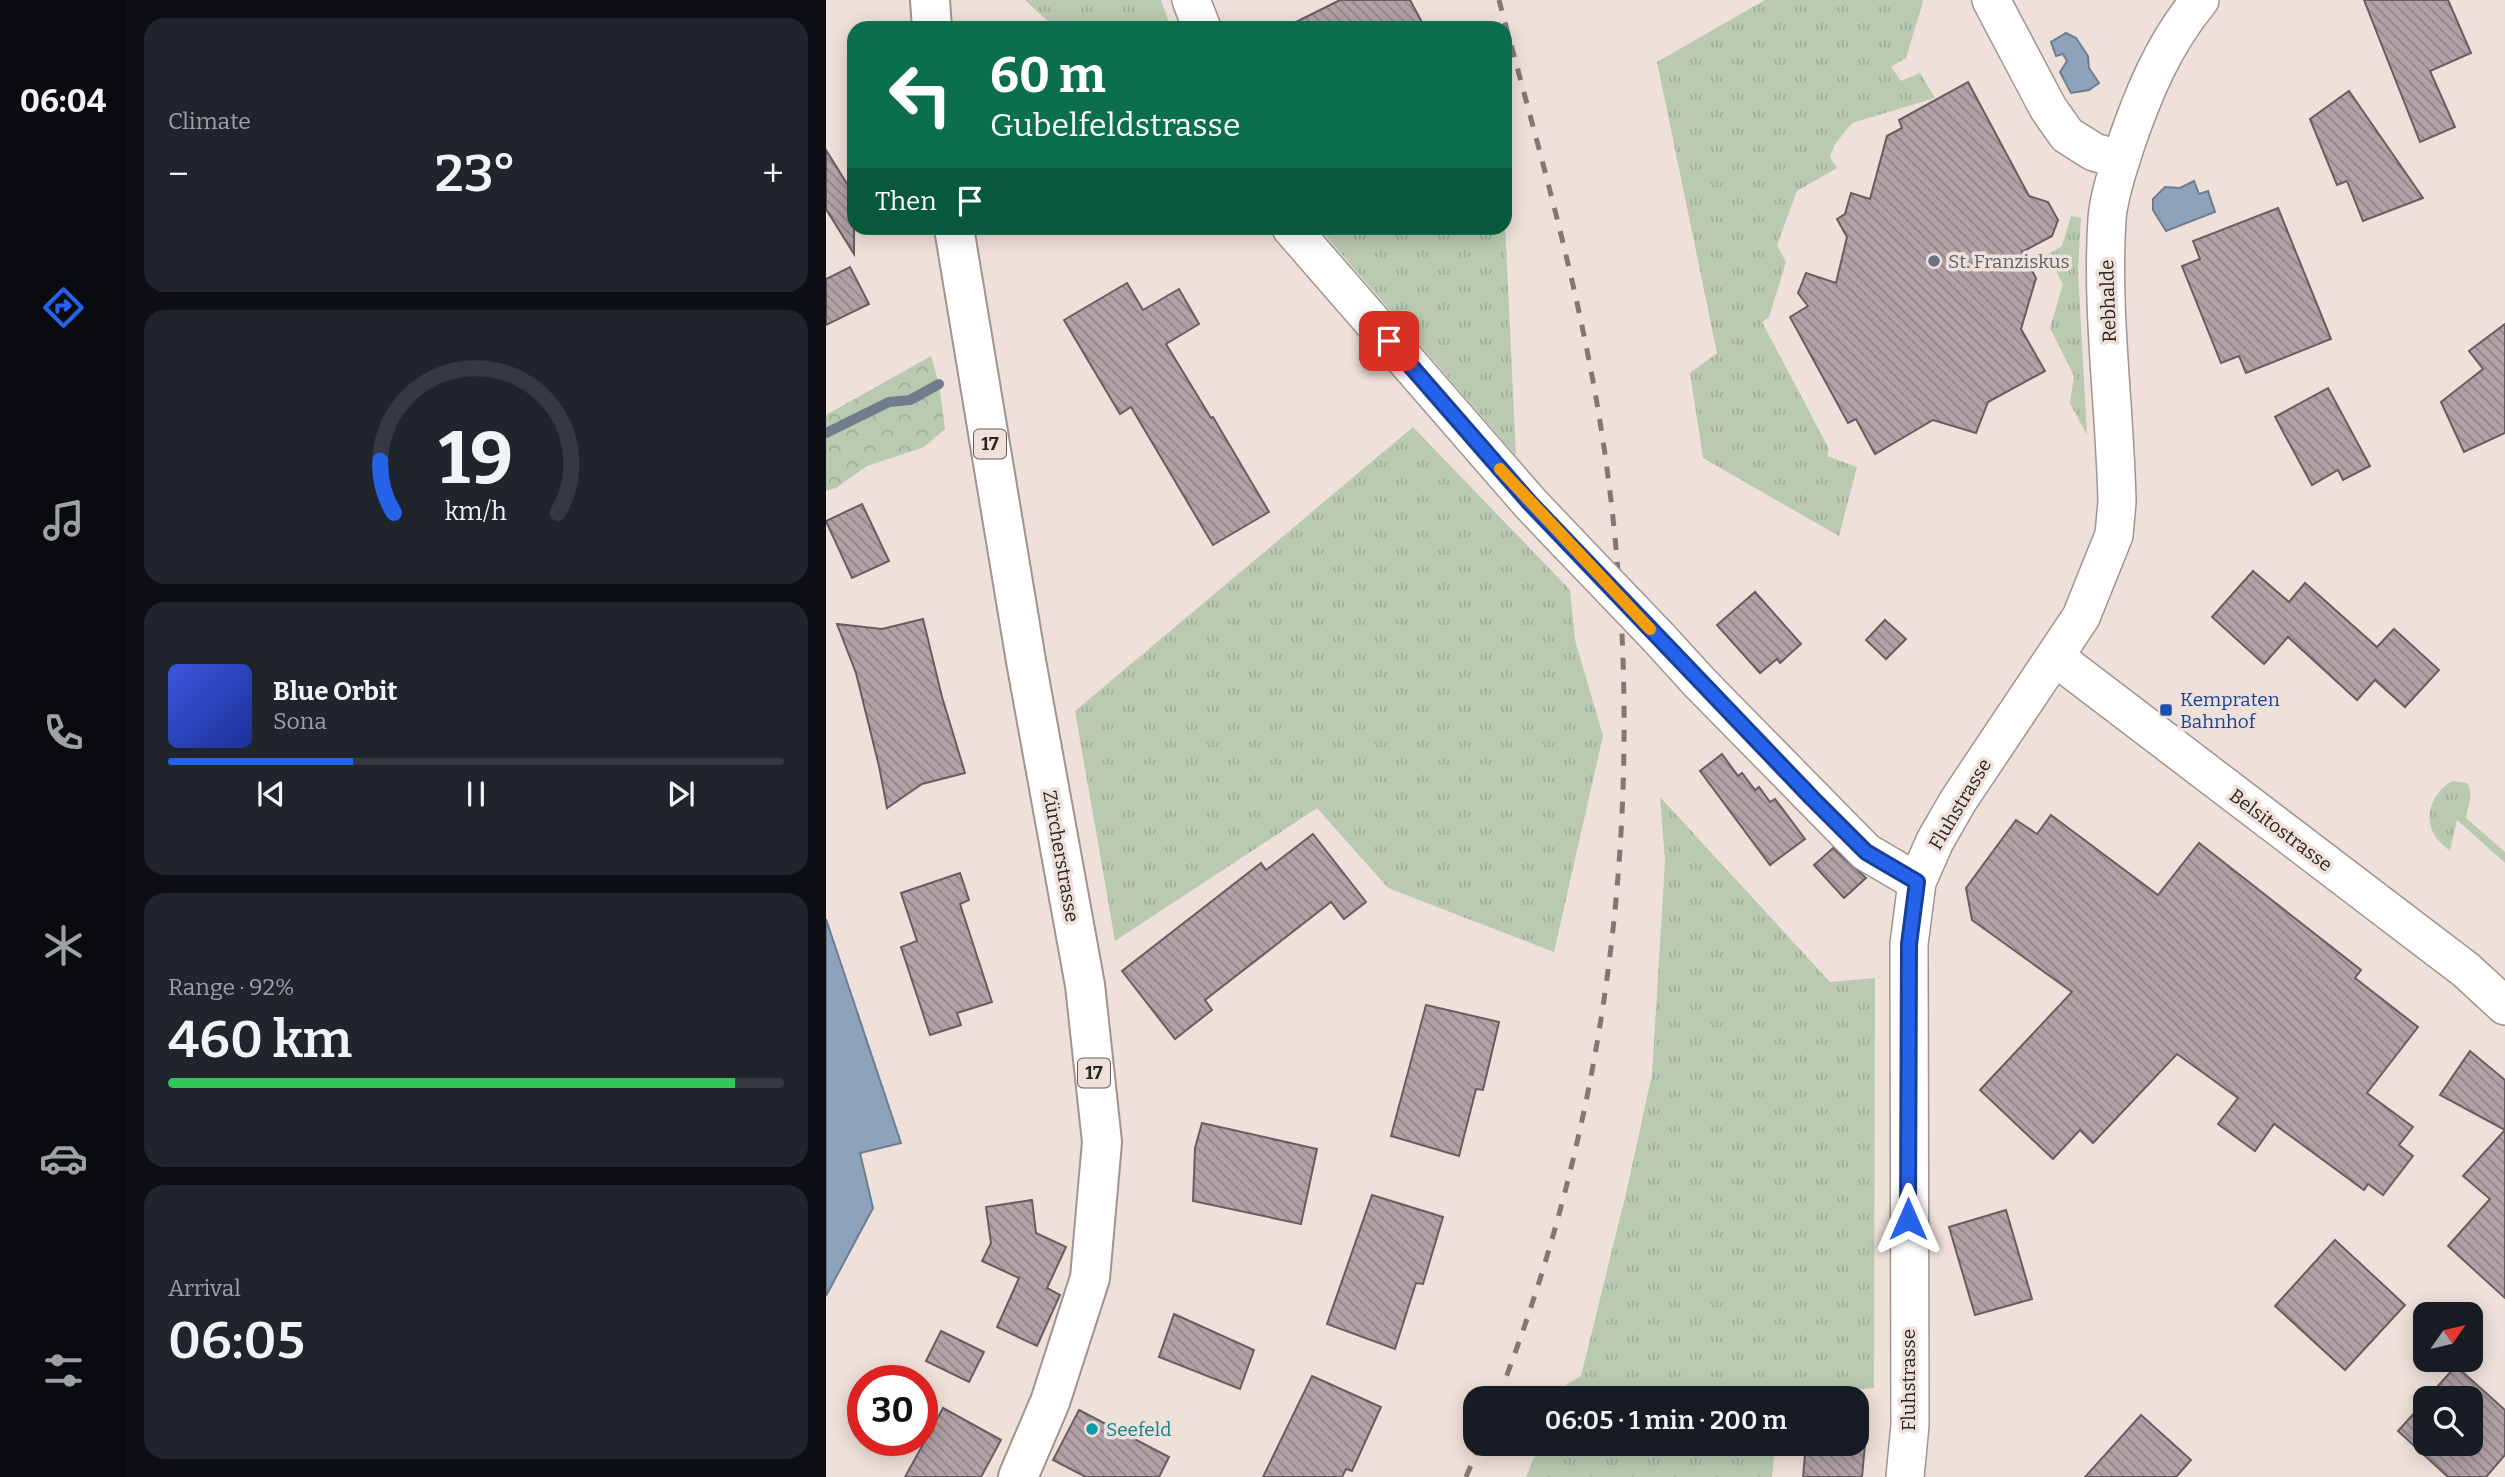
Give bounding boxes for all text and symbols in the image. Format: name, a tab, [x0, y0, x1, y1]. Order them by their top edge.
text: 60 m	[990, 46, 1106, 105]
icon: left	[875, 49, 966, 140]
text: 06:04	[20, 82, 106, 120]
text: Gubelfeldstrasse	[990, 106, 1240, 144]
text: Climate	[168, 107, 251, 135]
text: 23°	[435, 142, 517, 205]
text: −	[168, 151, 189, 197]
text: +	[762, 151, 784, 197]
icon: arrive	[951, 182, 989, 220]
text: Then	[875, 186, 937, 217]
place label: St. Franziskus	[1948, 250, 2070, 273]
marker: St. Franziskus	[1926, 253, 1942, 269]
street label: Rebhalde	[2095, 259, 2121, 343]
icon: directions	[39, 283, 88, 332]
pin	[1359, 311, 1419, 371]
icon: arrive	[1370, 322, 1408, 360]
text: 19	[439, 415, 513, 502]
road number: 17	[974, 430, 1006, 458]
icon: music	[39, 496, 88, 545]
text: km/h	[445, 496, 507, 526]
text: Blue Orbit	[273, 676, 397, 707]
place label: Kempraten Bahnhof	[2180, 688, 2280, 733]
marker: Kempraten Bahnhof	[2158, 702, 2174, 718]
text: Sona	[273, 707, 327, 735]
icon: phone	[39, 708, 88, 757]
street label: Fluhstrasse	[1924, 754, 1996, 854]
icon: previous	[252, 775, 290, 813]
icon: pause	[457, 775, 495, 813]
icon: next	[662, 775, 700, 813]
street label: Belsitostrasse	[2225, 784, 2337, 876]
street label: Zürcherstrasse	[1038, 788, 1084, 924]
icon: climate	[39, 921, 88, 970]
text: Range · 92%	[168, 973, 295, 1001]
text: 460 km	[168, 1008, 352, 1071]
road number: 17	[1078, 1058, 1110, 1088]
icon: car	[39, 1134, 88, 1183]
position arrow	[1871, 1182, 1945, 1256]
text: Arrival	[168, 1274, 241, 1302]
north arrow	[2413, 1302, 2483, 1372]
map controls	[2413, 1302, 2483, 1456]
text: 06:05	[168, 1309, 305, 1372]
street label: Fluhstrasse	[1897, 1329, 1920, 1431]
icon: filters	[39, 1346, 88, 1395]
speed limit sign: 30	[847, 1365, 938, 1456]
button: search	[2413, 1386, 2483, 1456]
text: 06:05 · 1 min · 200 m	[1545, 1405, 1787, 1436]
place label: Seefeld	[1106, 1418, 1172, 1441]
marker: Seefeld	[1084, 1421, 1100, 1437]

